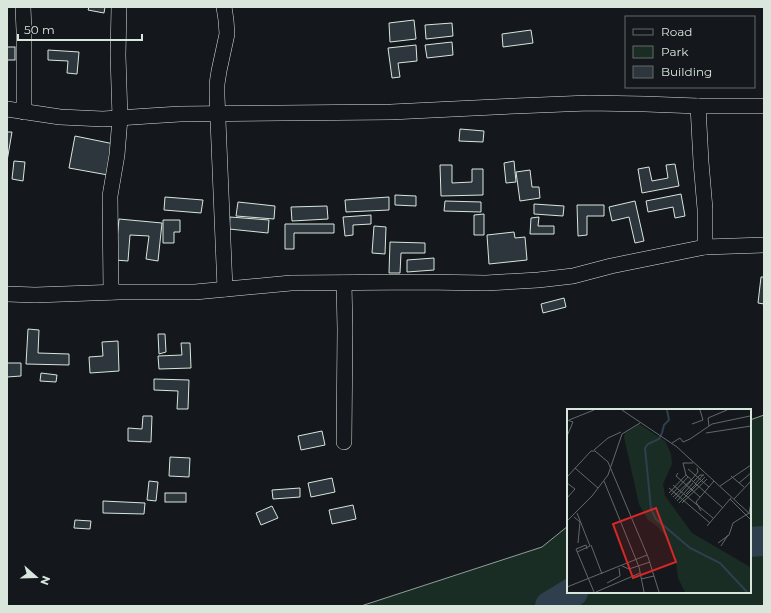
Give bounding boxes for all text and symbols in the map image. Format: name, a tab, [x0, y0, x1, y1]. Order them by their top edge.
scale bar	[18, 16, 142, 42]
legend	[625, 16, 755, 88]
text: 50 m	[24, 22, 55, 37]
text: Road	[661, 24, 692, 39]
text: Park	[661, 44, 689, 59]
text: Building	[661, 64, 712, 79]
inset map	[567, 409, 751, 593]
north arrow	[16, 557, 56, 597]
text: N	[37, 574, 53, 587]

